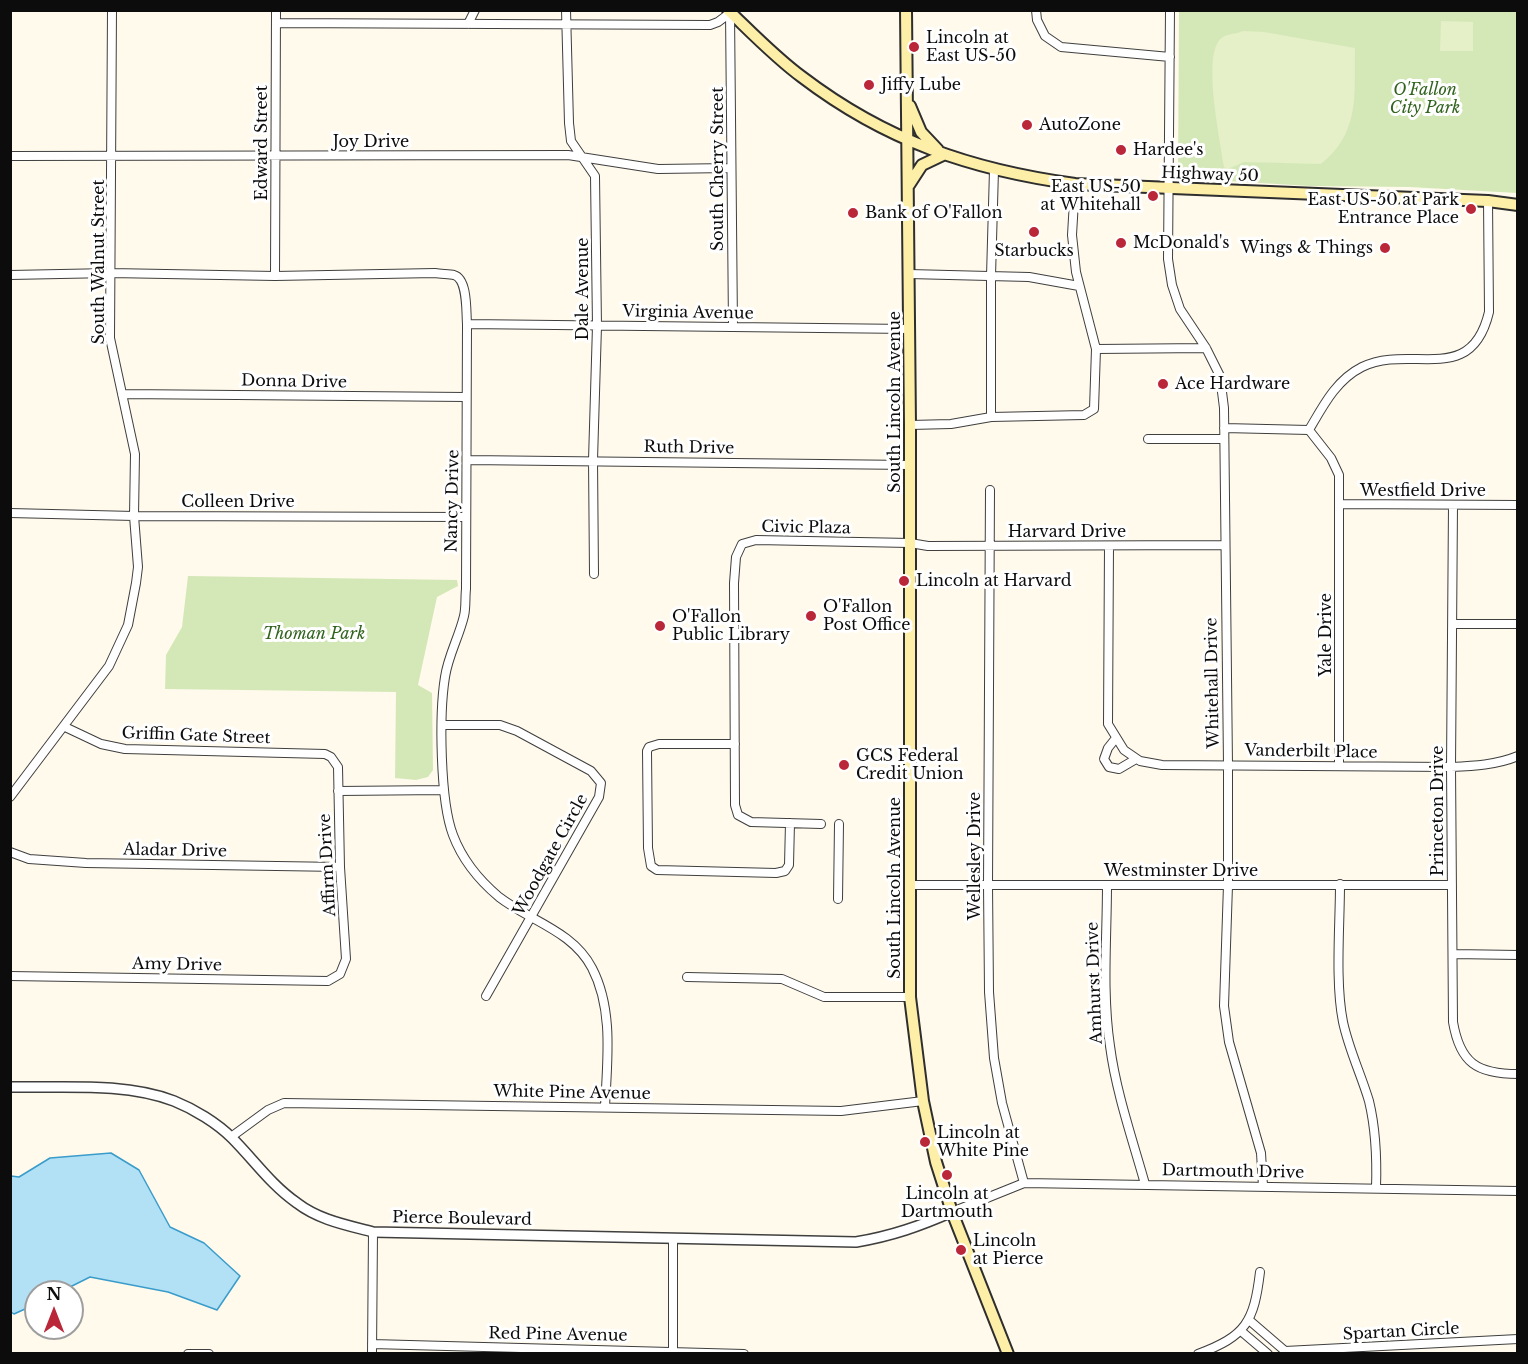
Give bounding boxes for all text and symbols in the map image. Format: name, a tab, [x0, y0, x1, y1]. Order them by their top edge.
place label: Lincoln at East US-50	[926, 28, 1016, 66]
marker: Lincoln at East US-50	[907, 40, 921, 54]
place label: Jiffy Lube	[881, 75, 961, 95]
marker: Jiffy Lube	[862, 78, 876, 92]
park label: O'Fallon City Park	[1390, 80, 1460, 118]
street label: Edward Street	[252, 85, 272, 201]
street label: South Cherry Street	[708, 87, 728, 251]
place label: AutoZone	[1039, 115, 1121, 135]
marker: AutoZone	[1020, 118, 1034, 132]
street label: Joy Drive	[333, 132, 409, 152]
place label: Hardee's	[1133, 140, 1204, 160]
marker: Hardee's	[1114, 143, 1128, 157]
street label: Highway 50	[1161, 164, 1259, 186]
place label: East US-50 at Whitehall	[1040, 177, 1141, 215]
street label: South Walnut Street	[89, 179, 109, 345]
marker: East US-50 at Whitehall	[1146, 189, 1160, 203]
place label: East US-50 at Park Entrance Place	[1307, 190, 1459, 228]
marker: East US-50 at Park Entrance Place	[1464, 202, 1478, 216]
place label: Bank of O'Fallon	[865, 203, 1003, 223]
marker: Bank of O'Fallon	[846, 206, 860, 220]
marker: Starbucks	[1027, 225, 1041, 239]
place label: McDonald's	[1133, 233, 1230, 253]
marker: McDonald's	[1114, 236, 1128, 250]
street label: Dale Avenue	[573, 238, 593, 340]
place label: Wings & Things	[1241, 238, 1373, 258]
place label: Starbucks	[994, 241, 1074, 261]
marker: Wings & Things	[1378, 241, 1392, 255]
street label: Virginia Avenue	[622, 302, 754, 324]
street label: South Lincoln Avenue	[885, 311, 905, 493]
street label: Donna Drive	[241, 371, 347, 393]
place label: Ace Hardware	[1175, 374, 1290, 394]
marker: Ace Hardware	[1156, 377, 1170, 391]
street label: Ruth Drive	[643, 438, 735, 458]
street label: Nancy Drive	[443, 449, 463, 553]
street label: Westfield Drive	[1360, 481, 1486, 501]
street label: Colleen Drive	[181, 492, 295, 512]
street label: Civic Plaza	[761, 518, 851, 538]
street label: Harvard Drive	[1008, 522, 1126, 542]
place label: Lincoln at Harvard	[916, 571, 1072, 591]
marker: Lincoln at Harvard	[897, 574, 911, 588]
street label: Yale Drive	[1316, 593, 1336, 677]
place label: O'Fallon Post Office	[823, 597, 910, 635]
place label: O'Fallon Public Library	[672, 607, 790, 645]
marker: O'Fallon Post Office	[804, 609, 818, 623]
street label: Whitehall Drive	[1202, 617, 1224, 749]
marker: O'Fallon Public Library	[653, 619, 667, 633]
park label: Thoman Park	[263, 624, 365, 644]
street label: Griffin Gate Street	[121, 724, 271, 748]
street label: Vanderbilt Place	[1244, 741, 1378, 763]
place label: GCS Federal Credit Union	[856, 746, 964, 784]
street label: Princeton Drive	[1428, 746, 1448, 876]
marker: GCS Federal Credit Union	[837, 758, 851, 772]
street label: Woodgate Circle	[510, 791, 592, 919]
street label: Wellesley Drive	[965, 792, 985, 920]
street label: South Lincoln Avenue	[885, 797, 905, 979]
street label: Affirm Drive	[316, 813, 340, 917]
street label: Aladar Drive	[123, 840, 227, 862]
street label: Westminster Drive	[1104, 861, 1258, 881]
street label: Amhurst Drive	[1083, 921, 1107, 1045]
street label: Amy Drive	[132, 955, 222, 975]
street label: White Pine Avenue	[493, 1082, 651, 1104]
place label: Lincoln at White Pine	[937, 1123, 1029, 1161]
marker: Lincoln at White Pine	[918, 1135, 932, 1149]
street label: Dartmouth Drive	[1162, 1161, 1304, 1183]
marker: Lincoln at Dartmouth	[940, 1168, 954, 1182]
place label: Lincoln at Dartmouth	[901, 1184, 993, 1222]
street label: Pierce Boulevard	[392, 1208, 532, 1230]
place label: Lincoln at Pierce	[973, 1231, 1043, 1269]
marker: Lincoln at Pierce	[954, 1243, 968, 1257]
north arrow	[24, 1280, 84, 1340]
text: N	[46, 1284, 62, 1304]
street label: Spartan Circle	[1342, 1319, 1460, 1345]
street label: Red Pine Avenue	[488, 1324, 628, 1346]

